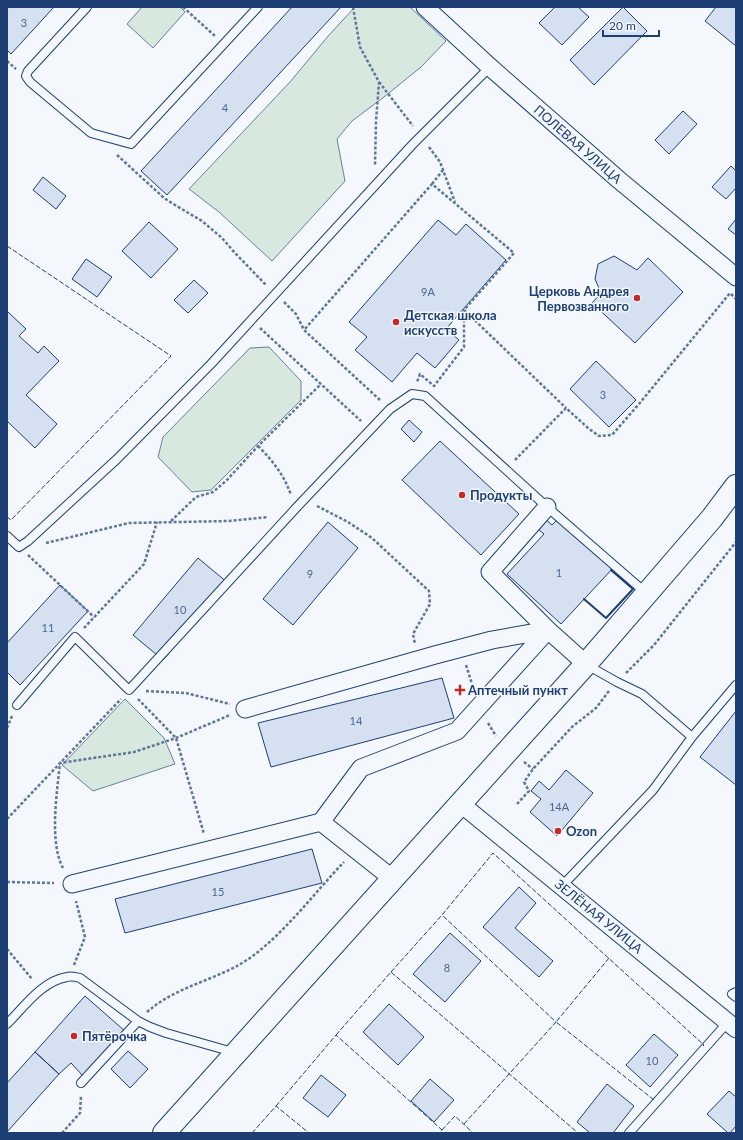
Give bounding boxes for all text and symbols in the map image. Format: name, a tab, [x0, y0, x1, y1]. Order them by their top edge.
scale bar	[603, 12, 659, 38]
house number: 3	[21, 16, 27, 29]
text: 20 m	[609, 18, 636, 33]
house number: 4	[222, 101, 229, 114]
street label: ПОЛЕВАЯ УЛИЦА	[531, 101, 625, 187]
place label: Церковь Андрея Первозванного	[529, 283, 630, 314]
house number: 9А	[421, 285, 435, 298]
marker: Церковь Андрея Первозванного	[632, 293, 642, 303]
place label: Детская школа искусств	[404, 307, 497, 338]
marker: Детская школа искусств	[391, 317, 401, 327]
house number: 3	[600, 388, 606, 401]
place label: Продукты	[470, 487, 532, 503]
marker: Продукты	[457, 490, 467, 500]
house number: 1	[556, 566, 562, 579]
house number: 9	[307, 567, 313, 580]
house number: 10	[174, 603, 187, 616]
house number: 11	[42, 621, 54, 634]
place label: Аптечный пункт	[467, 682, 568, 698]
marker: Аптечный пункт	[455, 685, 465, 695]
house number: 14	[350, 714, 363, 727]
house number: 14А	[549, 800, 570, 813]
place label: Ozon	[566, 823, 597, 839]
marker: Ozon	[553, 826, 563, 836]
street label: ЗЕЛЁНАЯ УЛИЦА	[552, 876, 646, 956]
house number: 15	[212, 885, 224, 898]
house number: 8	[444, 961, 450, 974]
place label: Пятёрочка	[82, 1028, 147, 1044]
marker: Пятёрочка	[69, 1031, 79, 1041]
house number: 10	[646, 1054, 659, 1067]

